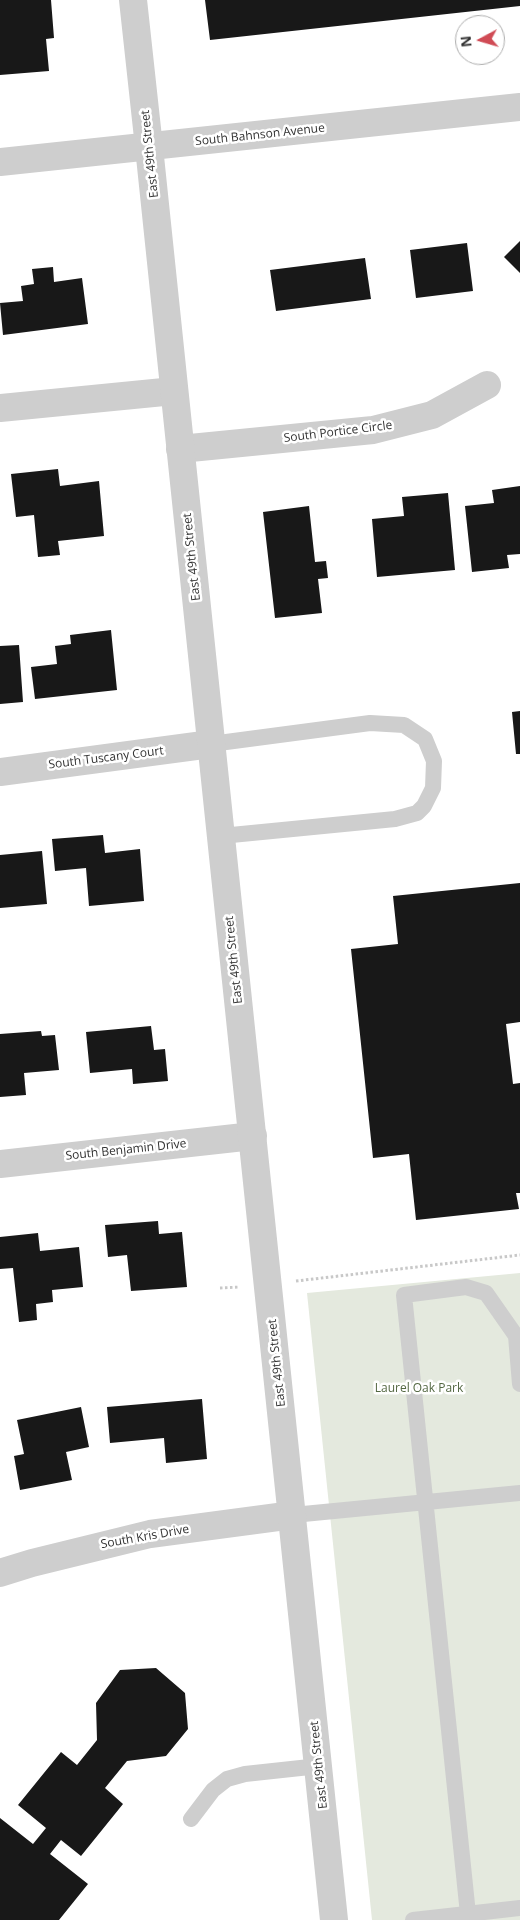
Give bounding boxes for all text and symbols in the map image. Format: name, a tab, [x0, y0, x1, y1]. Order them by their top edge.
north arrow	[455, 15, 505, 65]
text: N	[456, 35, 476, 48]
street label: East 49th Street	[138, 109, 162, 199]
street label: South Bahnson Avenue	[194, 121, 326, 149]
street label: South Portice Circle	[283, 418, 393, 446]
street label: East 49th Street	[180, 512, 204, 602]
street label: South Tuscany Court	[48, 744, 164, 772]
street label: East 49th Street	[222, 915, 246, 1005]
street label: South Benjamin Drive	[65, 1136, 187, 1164]
street label: East 49th Street	[265, 1318, 289, 1408]
park label: Laurel Oak Park	[375, 1382, 463, 1396]
street label: South Kris Drive	[100, 1522, 190, 1552]
street label: East 49th Street	[307, 1720, 331, 1810]

